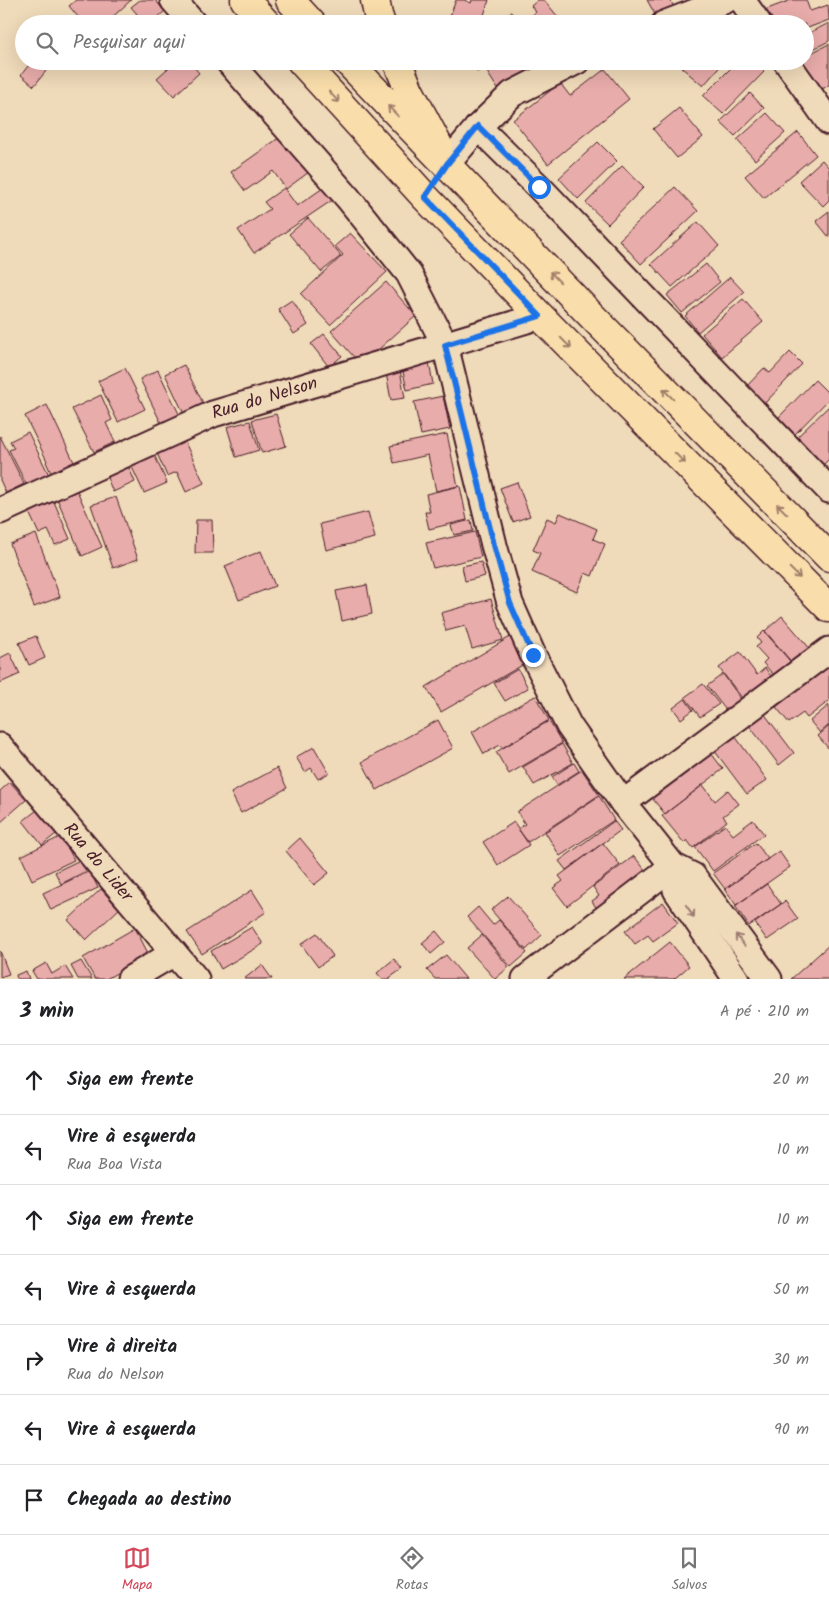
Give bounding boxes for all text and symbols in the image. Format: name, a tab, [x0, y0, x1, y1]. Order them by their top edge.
search box	[15, 15, 814, 70]
text: Pesquisar aqui	[73, 28, 185, 58]
icon: search	[33, 29, 61, 57]
one-way arrow	[328, 91, 340, 104]
one-way arrow	[387, 104, 399, 117]
route start	[528, 176, 551, 199]
one-way arrow	[549, 271, 561, 284]
one-way arrow	[560, 336, 572, 349]
street label: Rua do Nelson	[208, 369, 321, 428]
one-way arrow	[663, 388, 675, 400]
one-way arrow	[674, 452, 687, 464]
one-way arrow	[777, 504, 789, 516]
one-way arrow	[789, 567, 801, 579]
route end	[522, 644, 545, 667]
street label: Rua do Lider	[56, 816, 141, 909]
one-way arrow	[685, 903, 695, 917]
one-way arrow	[735, 933, 745, 947]
text: 3 min	[20, 995, 74, 1028]
text: A pé · 210 m	[720, 999, 809, 1024]
text: Siga em frente	[67, 1065, 194, 1095]
icon: ahead	[20, 1066, 48, 1094]
text: 20 m	[773, 1067, 809, 1092]
text: Vire à esquerda	[67, 1122, 196, 1152]
icon: left	[20, 1136, 48, 1164]
text: 10 m	[777, 1137, 809, 1162]
text: Rua Boa Vista	[67, 1152, 162, 1177]
text: Siga em frente	[67, 1205, 194, 1235]
icon: ahead	[20, 1206, 48, 1234]
text: 10 m	[777, 1207, 809, 1232]
text: Vire à esquerda	[67, 1275, 196, 1305]
icon: left	[20, 1276, 48, 1304]
text: 50 m	[773, 1277, 809, 1302]
text: Vire à direita	[67, 1332, 177, 1362]
icon: right	[20, 1346, 48, 1374]
text: 30 m	[773, 1347, 809, 1372]
text: Rua do Nelson	[67, 1362, 164, 1387]
text: Vire à esquerda	[67, 1415, 196, 1445]
icon: left	[20, 1416, 48, 1444]
text: 90 m	[774, 1417, 809, 1442]
text: Chegada ao destino	[67, 1485, 232, 1515]
icon: arrive	[20, 1486, 48, 1514]
tab: Mapa	[122, 1544, 153, 1596]
tab: Rotas	[396, 1544, 428, 1596]
tab: Salvos	[672, 1544, 707, 1596]

